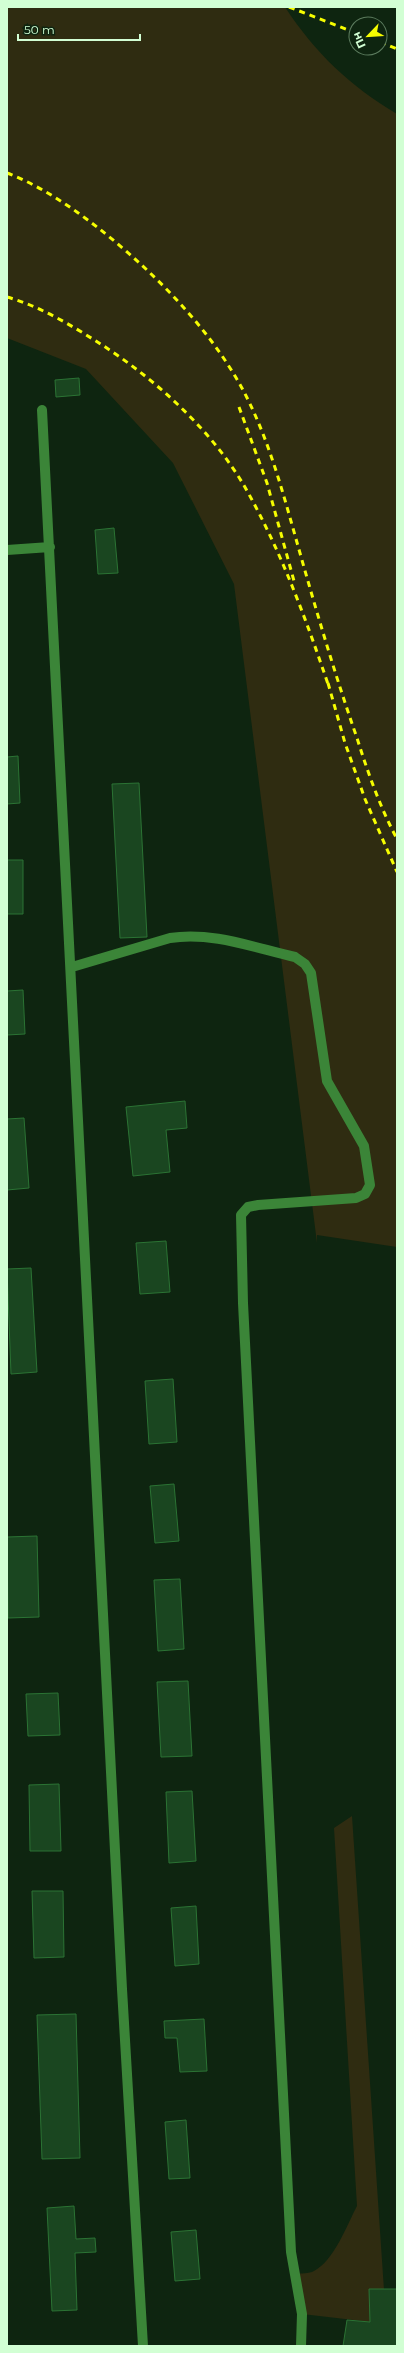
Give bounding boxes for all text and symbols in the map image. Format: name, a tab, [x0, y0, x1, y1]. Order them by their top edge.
scale bar	[18, 16, 140, 42]
north arrow	[348, 16, 388, 56]
text: 50 m	[24, 22, 55, 37]
text: Пн	[349, 30, 369, 51]

